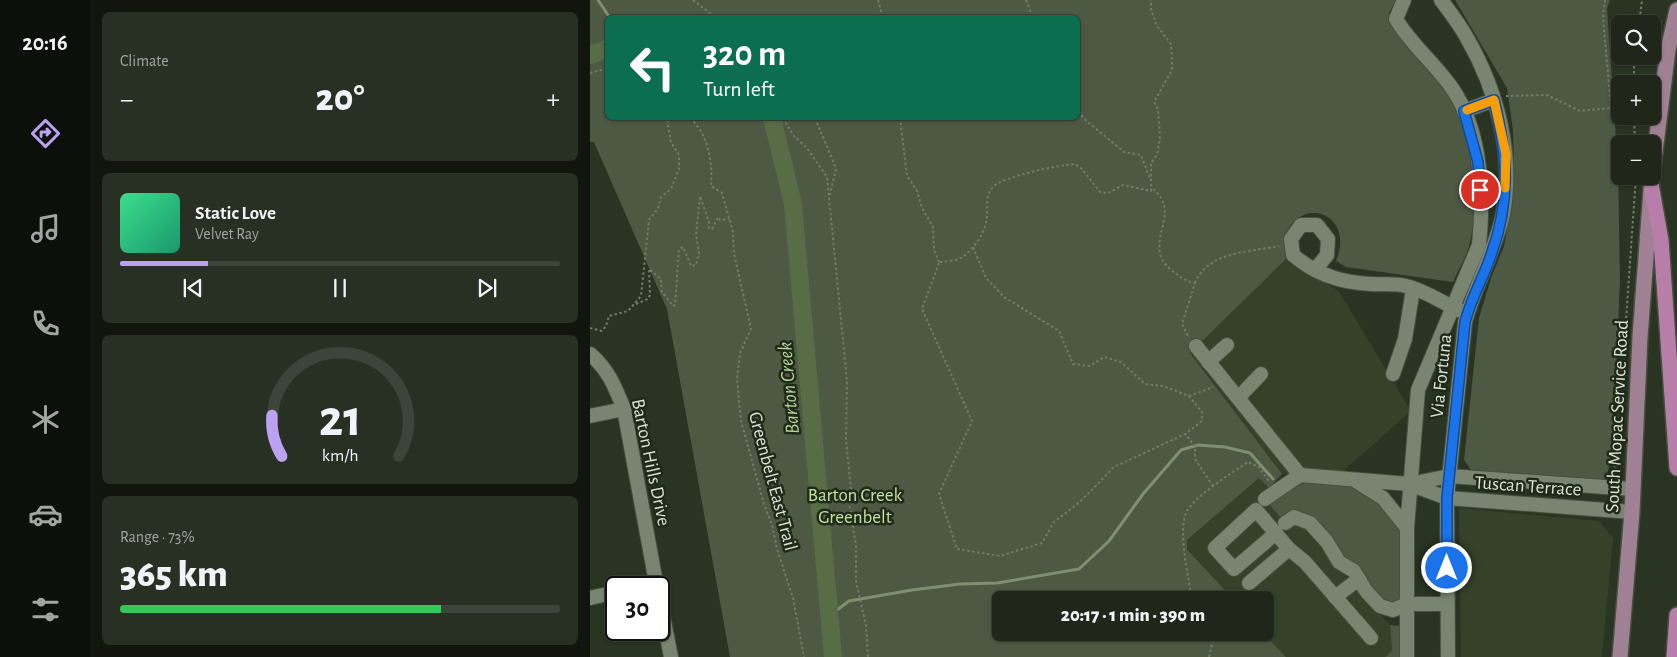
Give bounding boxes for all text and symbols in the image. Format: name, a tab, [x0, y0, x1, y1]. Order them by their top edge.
map controls	[1611, 15, 1661, 185]
button: search	[1611, 15, 1661, 65]
text: 20:16	[22, 32, 68, 54]
icon: left	[620, 35, 685, 100]
text: 320 m	[703, 37, 786, 72]
text: Climate	[120, 53, 169, 69]
button: +	[1611, 75, 1661, 125]
text: Turn left	[703, 78, 775, 100]
text: 20°	[316, 80, 364, 118]
text: −	[120, 86, 133, 114]
text: +	[547, 86, 560, 114]
icon: directions	[28, 116, 63, 151]
button: −	[1611, 135, 1661, 185]
pin	[1459, 169, 1501, 211]
icon: arrive	[1466, 176, 1494, 204]
text: Static Love	[195, 204, 276, 223]
icon: music	[28, 211, 63, 246]
text: Velvet Ray	[195, 226, 259, 242]
icon: previous	[179, 274, 207, 302]
icon: pause	[326, 274, 354, 302]
icon: next	[473, 274, 501, 302]
icon: phone	[28, 306, 63, 341]
street label: South Mopac Service Road	[1603, 319, 1632, 513]
street label: Via Fortuna	[1428, 333, 1455, 419]
water label: Barton Creek	[775, 341, 803, 435]
text: 21	[318, 393, 362, 445]
street label: Barton Hills Drive	[628, 397, 673, 528]
icon: climate	[28, 402, 63, 437]
street label: Greenbelt East Trail	[745, 410, 800, 553]
text: km/h	[322, 447, 358, 465]
street label: Tuscan Terrace	[1474, 473, 1582, 500]
park label: Barton Creek Greenbelt	[808, 486, 903, 527]
icon: car	[28, 497, 63, 532]
text: Range · 73%	[120, 529, 195, 545]
position arrow	[1420, 541, 1472, 593]
text: 365 km	[120, 556, 228, 594]
speed limit sign: 30	[605, 576, 670, 641]
icon: filters	[28, 592, 63, 627]
text: 20:17 · 1 min · 390 m	[1061, 606, 1205, 625]

